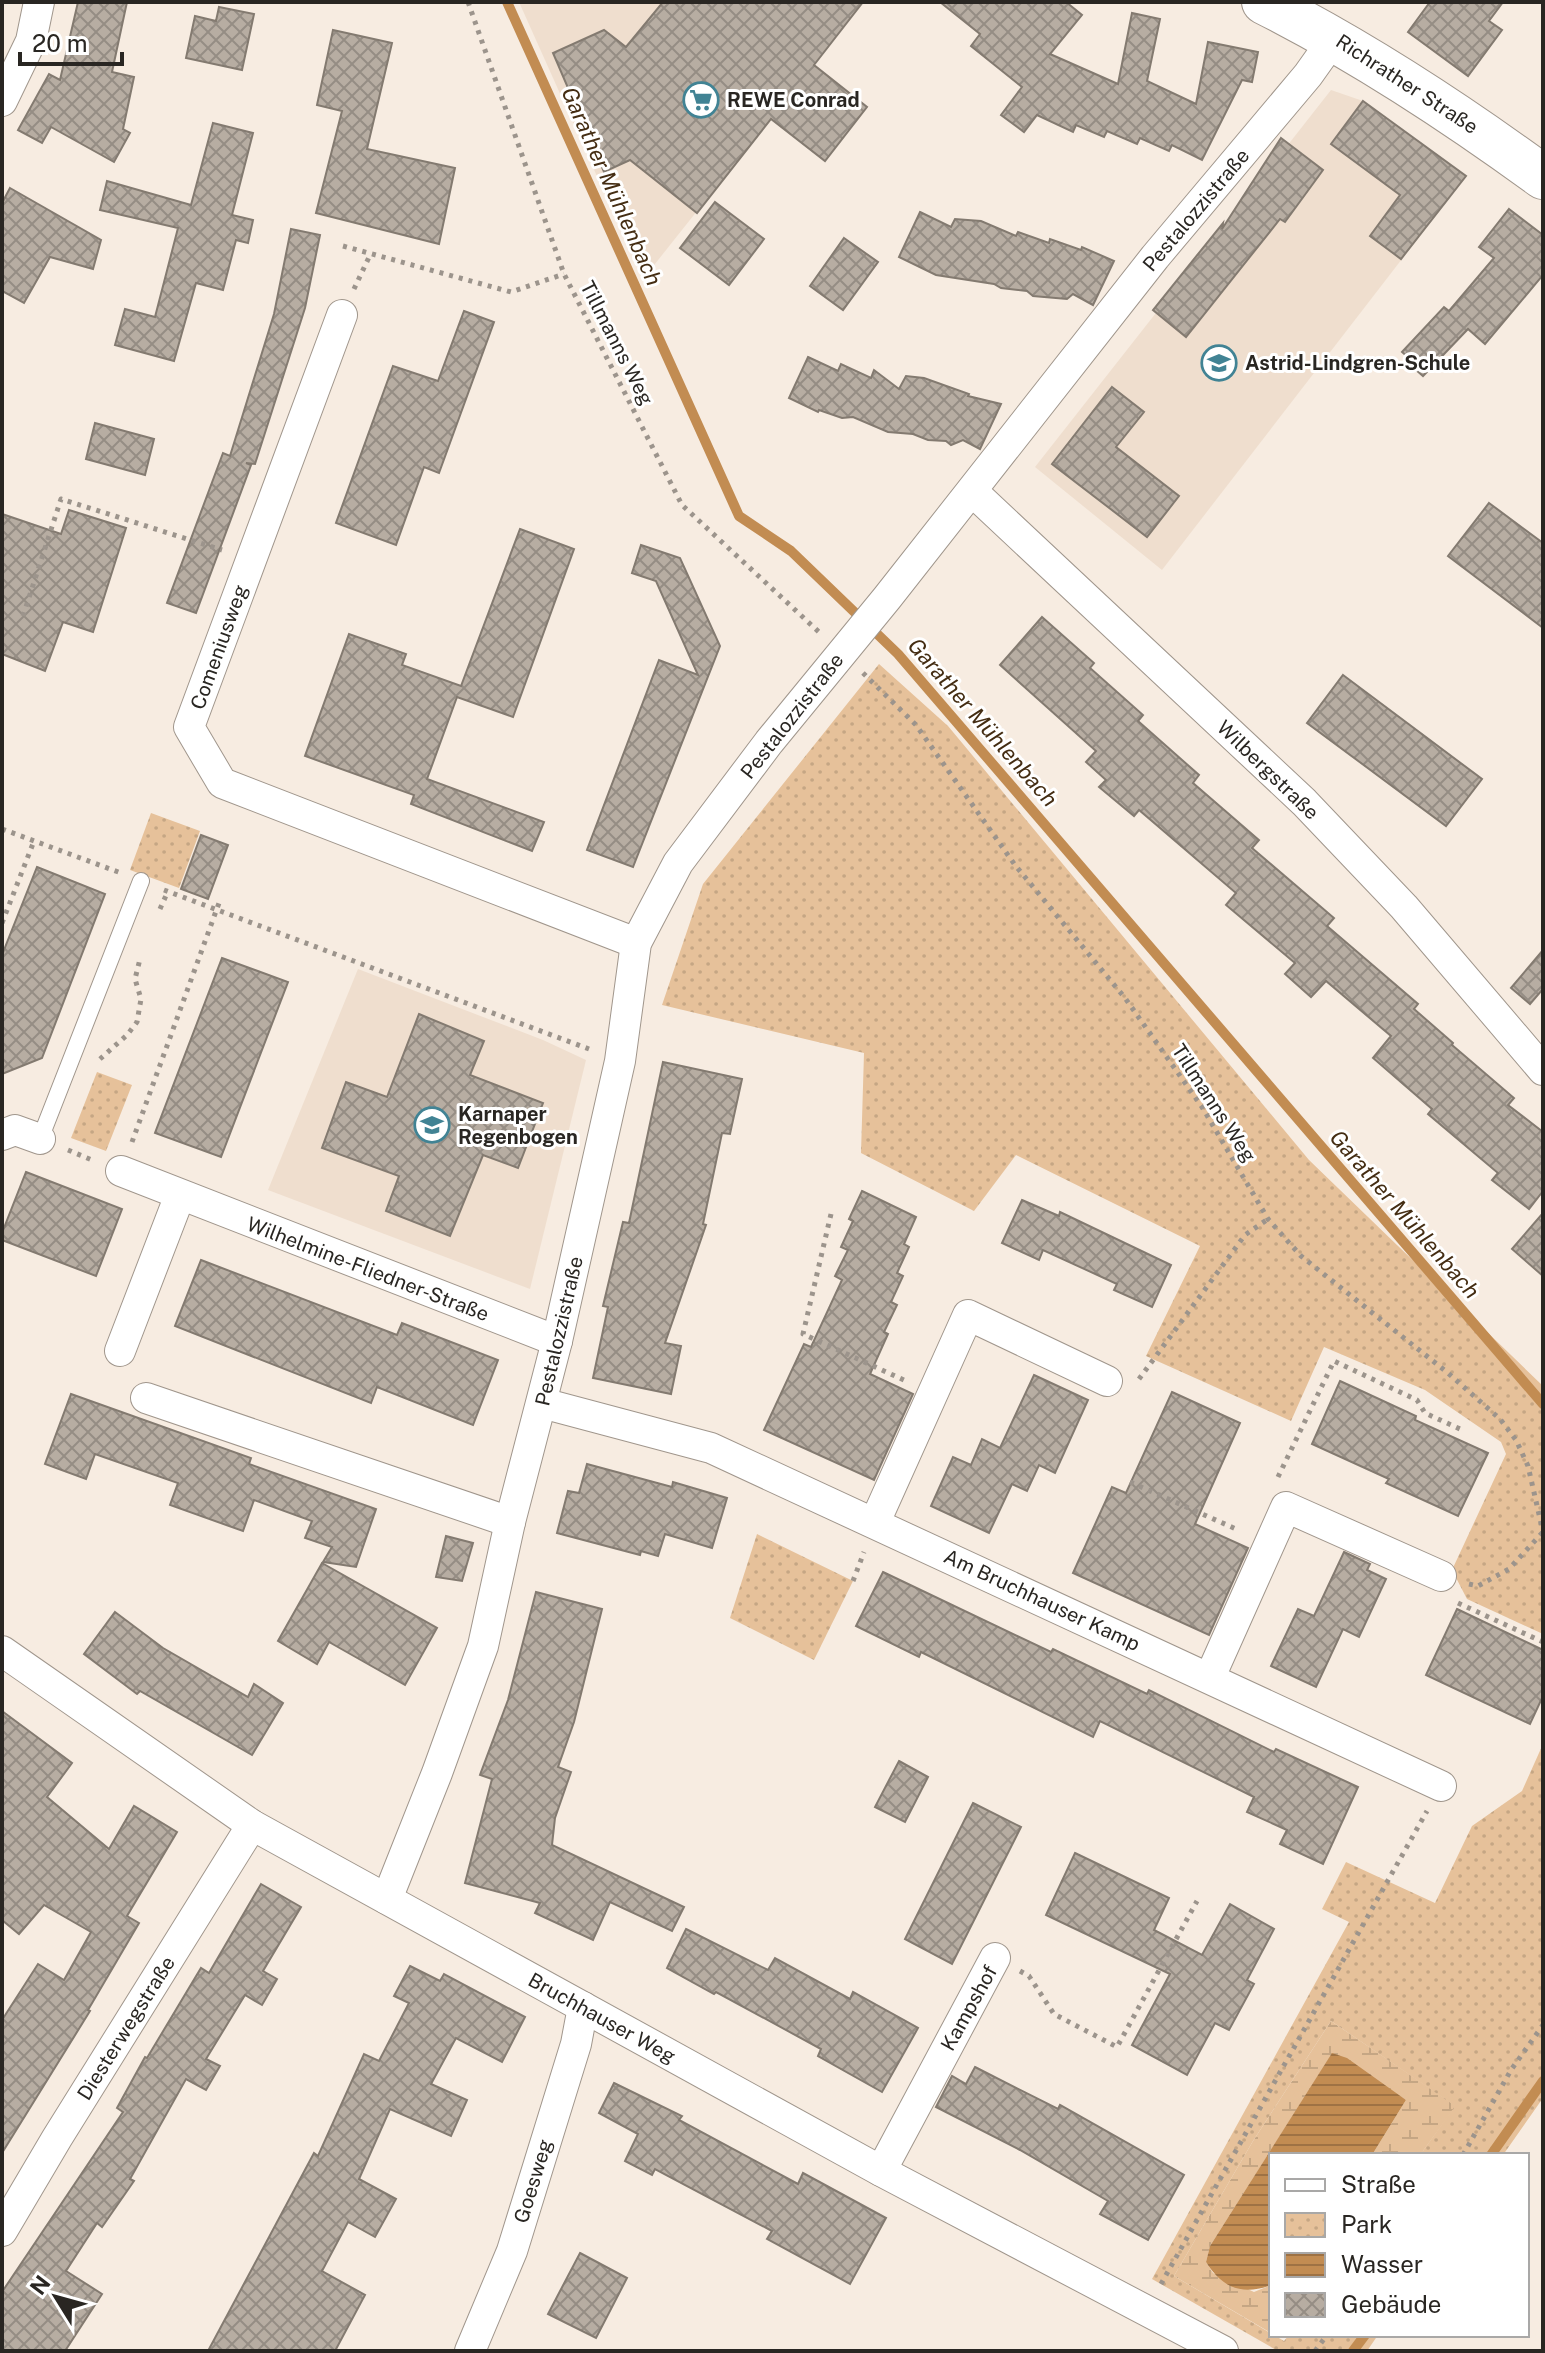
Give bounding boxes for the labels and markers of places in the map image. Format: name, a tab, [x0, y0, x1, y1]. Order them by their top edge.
supermarket icon: REWE Conrad	[682, 81, 720, 119]
place label: REWE Conrad	[727, 88, 860, 112]
school or university icon: Astrid-Lindgren-Schule	[1200, 344, 1238, 382]
place label: Astrid-Lindgren-Schule	[1245, 351, 1470, 375]
place label: Karnaper Regenbogen	[458, 1102, 578, 1149]
school or university icon: Karnaper Regenbogen	[413, 1106, 451, 1144]

